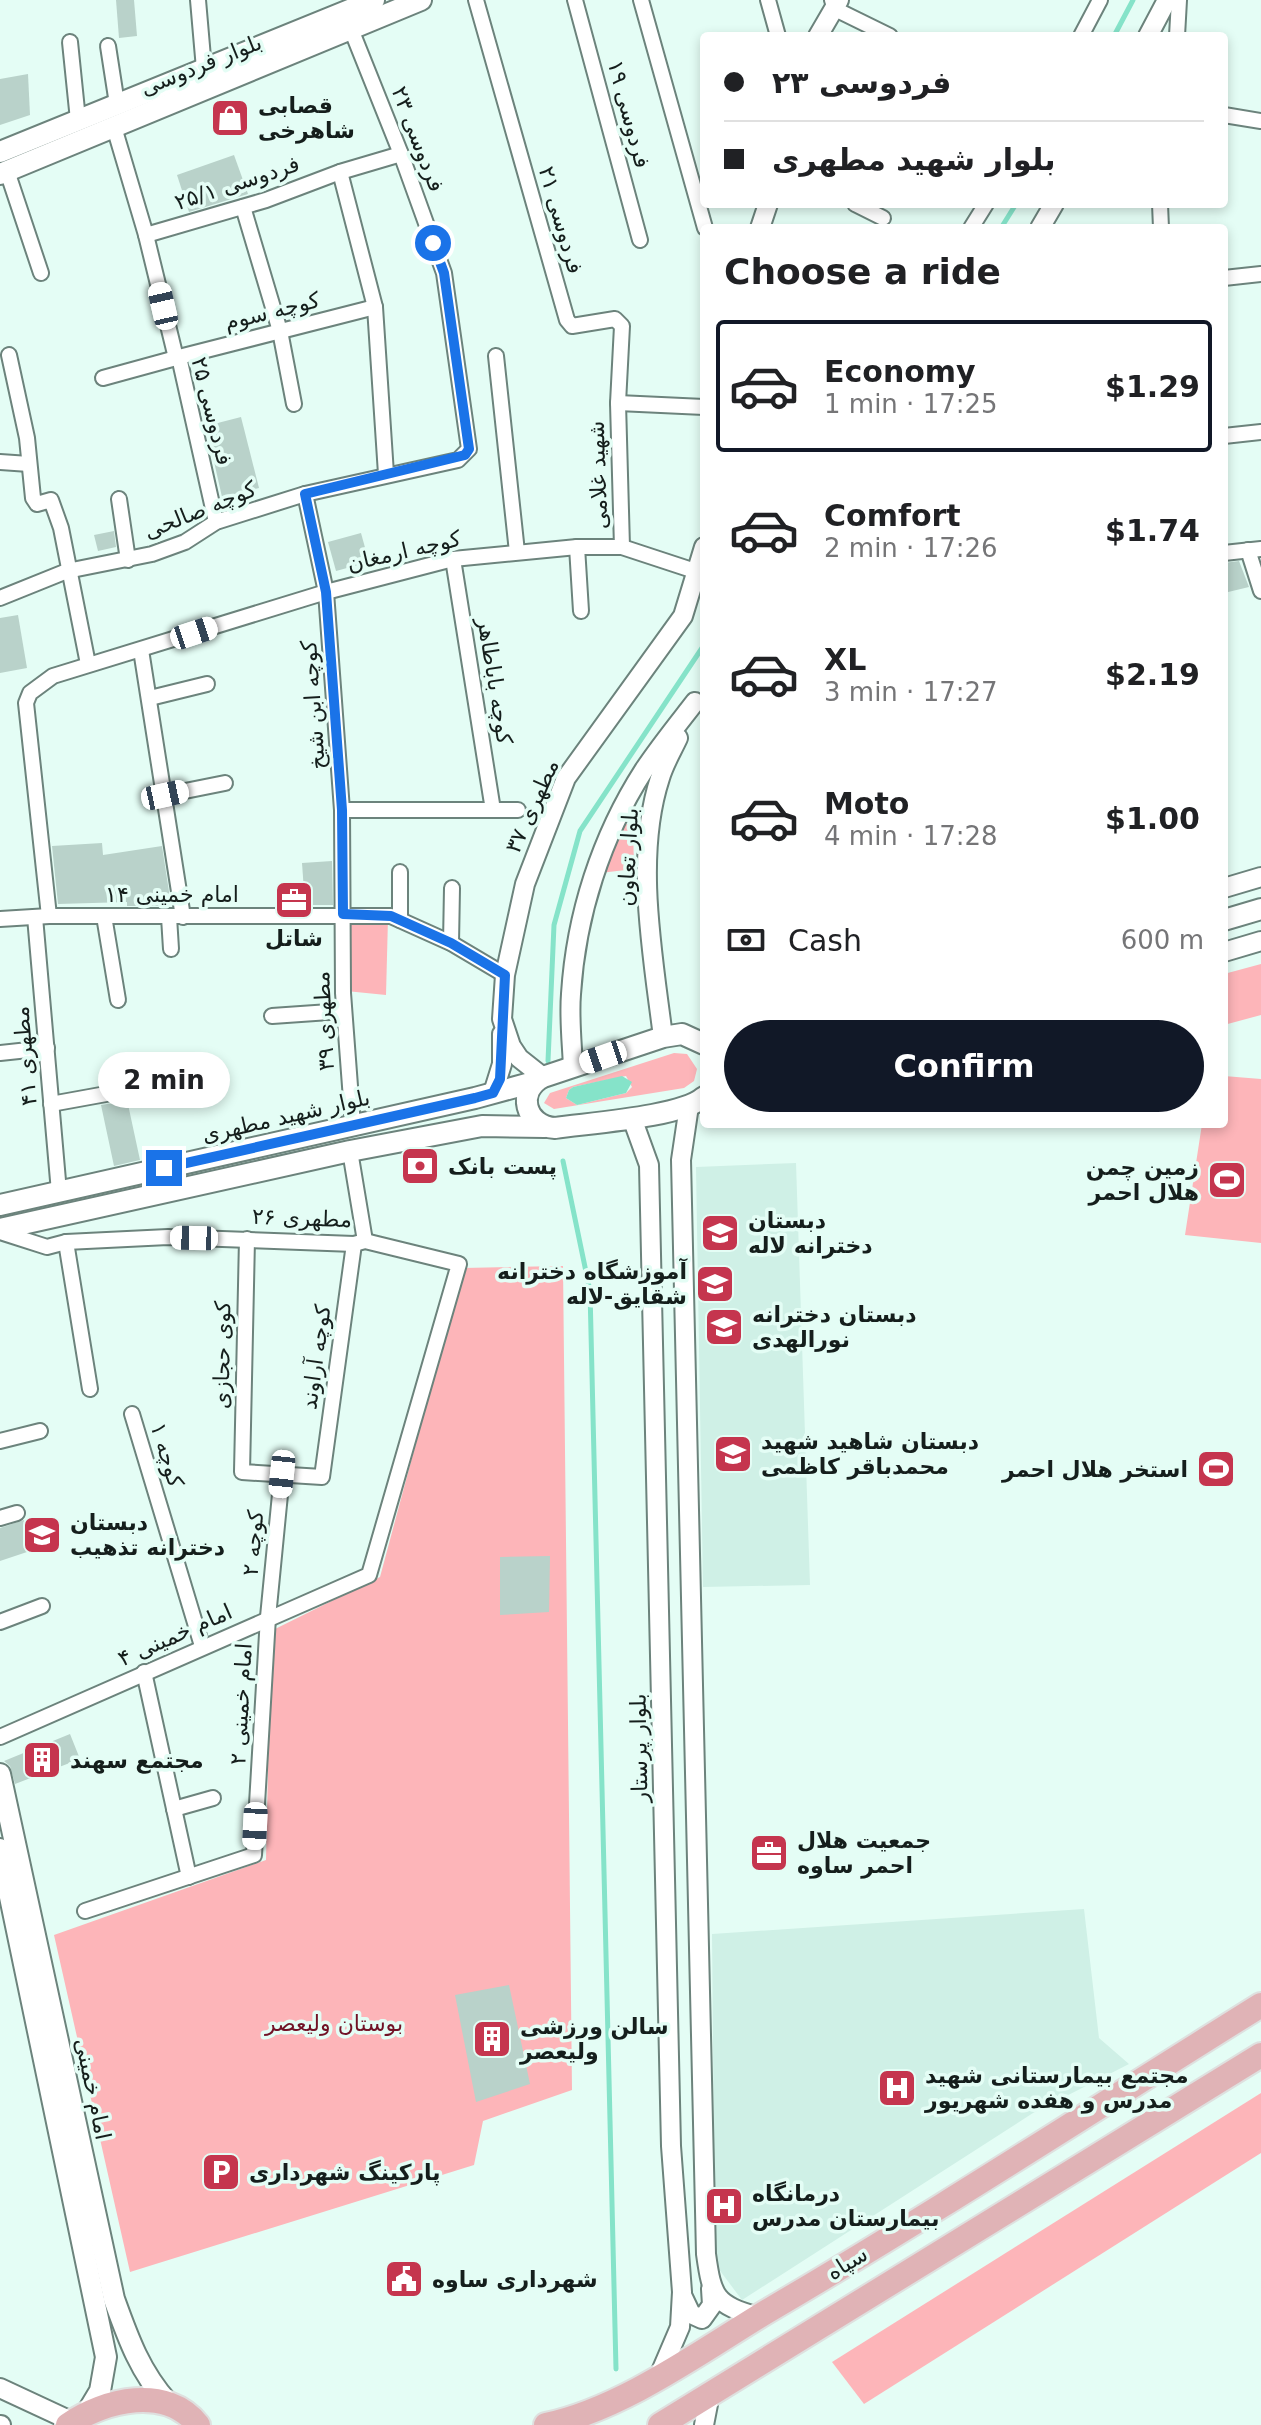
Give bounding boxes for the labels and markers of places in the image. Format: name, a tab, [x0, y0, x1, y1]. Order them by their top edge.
place label: قصابی شاهرخی	[258, 93, 355, 144]
shop icon: قصابی شاهرخی	[209, 97, 251, 139]
office icon: شاتل	[273, 879, 315, 921]
place label: شاتل	[265, 926, 323, 951]
bank icon: پست بانک	[399, 1145, 441, 1187]
place label: پست بانک	[448, 1154, 557, 1180]
place label: زمین چمن هلال احمر	[1086, 1155, 1199, 1206]
sports icon: زمین چمن هلال احمر	[1206, 1159, 1248, 1201]
place label: دبستان دخترانه لاله	[748, 1208, 873, 1259]
school or university icon: دبستان دخترانه لاله	[699, 1212, 741, 1254]
place label: آموزشگاه دخترانه شقایق-لاله	[497, 1257, 687, 1310]
school or university icon: آموزشگاه دخترانه شقایق-لاله	[694, 1263, 736, 1305]
place label: دبستان دخترانه نورالهدی	[752, 1302, 917, 1353]
school or university icon: دبستان دخترانه نورالهدی	[703, 1306, 745, 1348]
place label: دبستان شاهید شهید محمدباقر کاظمی	[761, 1429, 979, 1480]
school or university icon: دبستان شاهید شهید محمدباقر کاظمی	[712, 1433, 754, 1475]
sports icon: استخر هلال احمر	[1195, 1448, 1237, 1490]
place label: استخر هلال احمر	[1001, 1457, 1188, 1483]
place label: دبستان دخترانه تذهیب	[70, 1510, 225, 1561]
school or university icon: دبستان دخترانه تذهیب	[21, 1514, 63, 1556]
building icon: مجتمع سهند	[21, 1739, 63, 1781]
place label: مجتمع سهند	[70, 1748, 204, 1774]
place label: جمعیت هلال احمر ساوه	[797, 1828, 931, 1879]
office icon: جمعیت هلال احمر ساوه	[748, 1832, 790, 1874]
place label: سالن ورزشی ولیعصر	[519, 2014, 669, 2065]
building icon: سالن ورزشی ولیعصر	[471, 2018, 513, 2060]
place label: مجتمع بیمارستانی شهید مدرس و هفده شهریور	[924, 2063, 1189, 2114]
hospital icon: مجتمع بیمارستانی شهید مدرس و هفده شهریور	[876, 2067, 918, 2109]
parking icon: پارکینگ شهرداری	[200, 2151, 242, 2193]
place label: پارکینگ شهرداری	[249, 2159, 441, 2186]
place label: درمانگاه بیمارستان مدرس	[752, 2180, 940, 2231]
hospital icon: درمانگاه بیمارستان مدرس	[703, 2185, 745, 2227]
public building icon: شهرداری ساوه	[383, 2258, 425, 2300]
place label: شهرداری ساوه	[432, 2267, 598, 2293]

